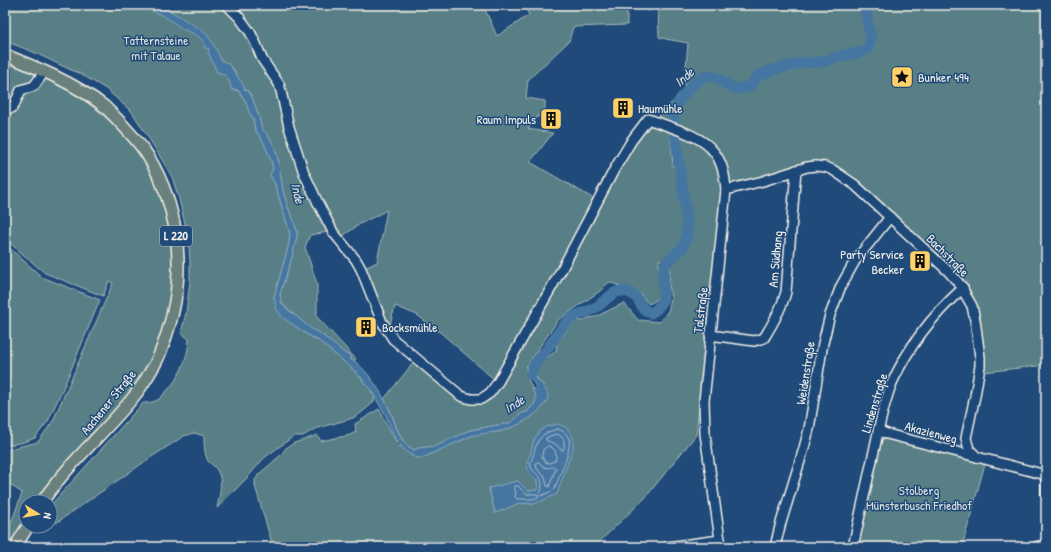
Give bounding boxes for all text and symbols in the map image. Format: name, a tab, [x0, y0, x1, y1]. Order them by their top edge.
park label: Tatternsteine mit Talaue	[124, 31, 188, 64]
water label: Inde	[670, 62, 699, 91]
place icon: Bunker 494	[889, 64, 915, 90]
place label: Bunker 494	[918, 68, 969, 86]
building icon: Haumühle	[610, 95, 636, 121]
place label: Haumühle	[638, 99, 683, 117]
building icon: Raum Impuls	[538, 106, 564, 132]
place label: Raum Impuls	[477, 110, 536, 128]
water label: Inde	[287, 181, 311, 207]
road number: L 220	[160, 226, 192, 246]
street label: Am Südhang	[764, 230, 786, 288]
street label: Bachstraße	[923, 230, 973, 280]
place label: Party Service Becker	[840, 245, 904, 278]
building icon: Party Service Becker	[907, 248, 933, 274]
street label: Talstraße	[688, 286, 712, 334]
building icon: Bocksmühle	[353, 314, 379, 340]
place label: Bocksmühle	[382, 318, 437, 336]
street label: Weidenstraße	[791, 340, 819, 406]
street label: Aachener Straße	[76, 366, 140, 438]
street label: Lindenstraße	[856, 371, 892, 435]
water label: Inde	[500, 389, 529, 417]
street label: Akazienweg	[903, 416, 959, 448]
park label: Stolberg Münsterbusch Friedhof	[866, 481, 972, 514]
north arrow	[18, 494, 58, 534]
text: N	[40, 512, 55, 520]

